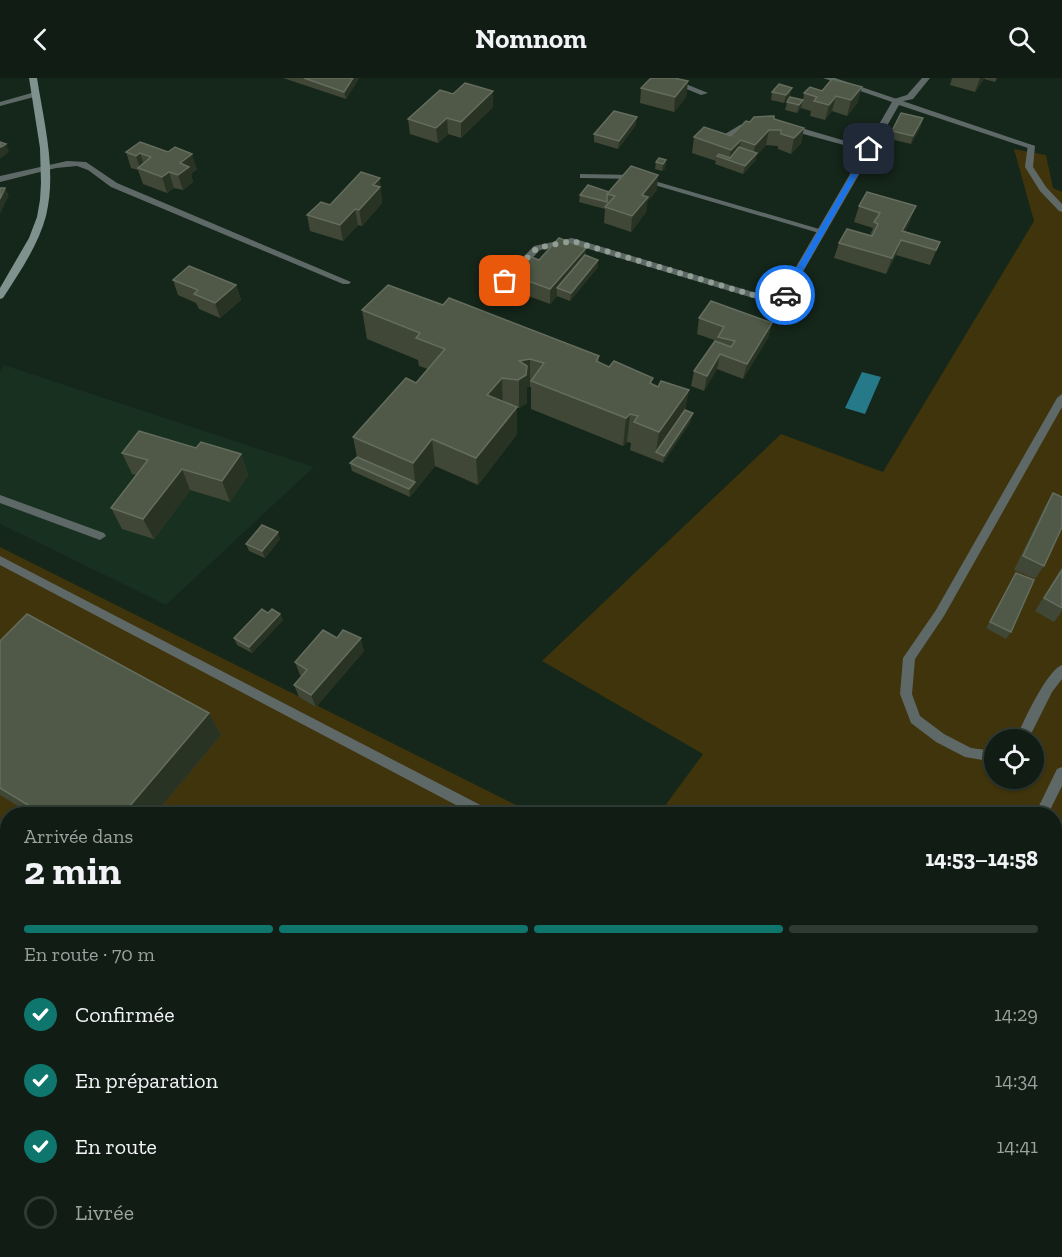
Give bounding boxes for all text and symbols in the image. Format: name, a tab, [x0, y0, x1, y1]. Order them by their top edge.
icon: back	[24, 23, 57, 56]
text: Nomnom	[475, 23, 587, 55]
icon: search	[1005, 23, 1038, 56]
pin	[843, 123, 894, 174]
icon: home	[852, 132, 885, 165]
pin	[479, 255, 530, 306]
icon: bag	[488, 264, 521, 297]
courier	[755, 265, 815, 325]
icon: car	[769, 279, 802, 312]
map controls	[984, 729, 1044, 789]
button: locate	[984, 729, 1044, 789]
text: Arrivée dans	[24, 824, 133, 848]
text: 14:53–14:58	[925, 845, 1038, 872]
text: 2 min	[24, 847, 121, 894]
text: En route · 70 m	[24, 942, 155, 966]
icon: check	[24, 998, 57, 1031]
text: Confirmée	[75, 1001, 175, 1028]
text: 14:29	[994, 1002, 1038, 1026]
icon: check	[24, 1064, 57, 1097]
text: En préparation	[75, 1067, 218, 1094]
text: 14:34	[994, 1068, 1038, 1092]
icon: check	[24, 1130, 57, 1163]
text: En route	[75, 1133, 157, 1160]
text: 14:41	[997, 1134, 1038, 1158]
text: Livrée	[75, 1199, 134, 1226]

